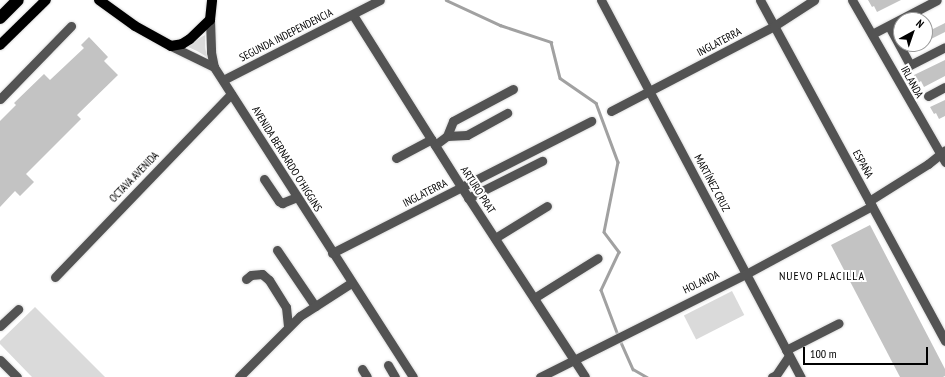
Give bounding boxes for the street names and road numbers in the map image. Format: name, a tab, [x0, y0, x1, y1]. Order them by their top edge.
street label: SEGUNDA INDEPENDENCIA	[237, 6, 335, 64]
street label: INGLATERRA	[695, 25, 743, 59]
street label: IRLANDA	[898, 64, 926, 100]
street label: AVENIDA BERNARDO O'HIGGINS	[249, 104, 325, 214]
street label: ESPAÑA	[850, 148, 876, 180]
street label: OCTAVA AVENIDA	[106, 149, 162, 205]
street label: MARTÍNEZ CRUZ	[691, 152, 733, 214]
street label: ARTURO PRAT	[458, 164, 498, 216]
street label: INGLATERRA	[401, 176, 449, 210]
street label: HOLANDA	[681, 268, 721, 296]

